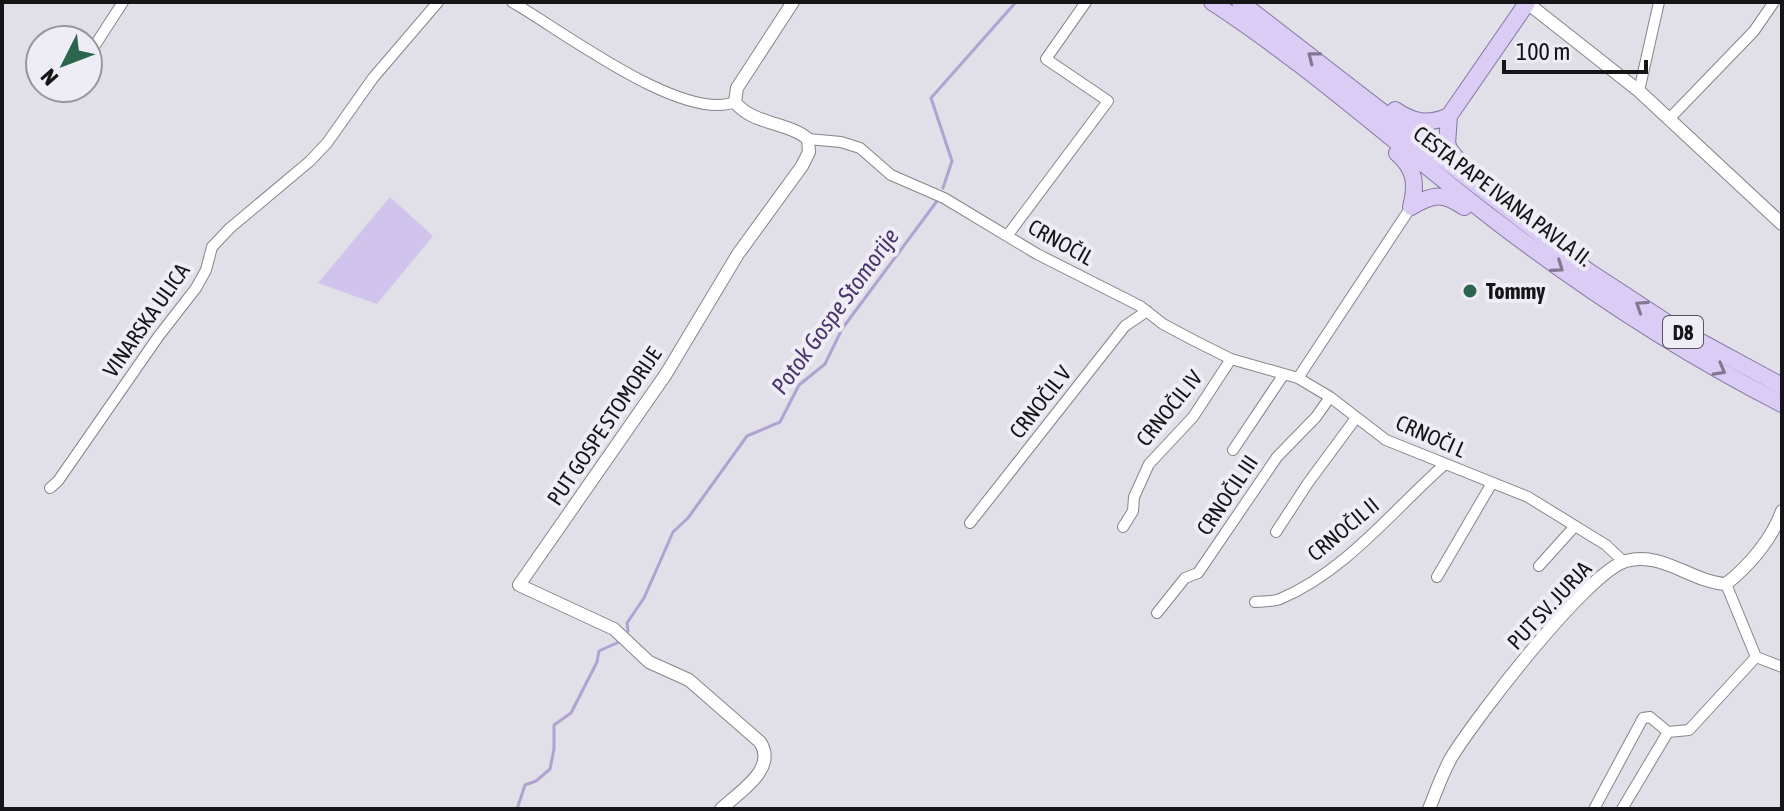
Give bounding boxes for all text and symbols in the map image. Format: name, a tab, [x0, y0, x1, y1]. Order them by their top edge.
north arrow	[24, 24, 104, 104]
scale bar	[1504, 24, 1646, 74]
text: 100 m	[1516, 38, 1570, 65]
one-way arrow	[1307, 53, 1322, 67]
text: N	[35, 64, 63, 91]
street label: CESTA PAPE IVANA PAVLA II.	[1409, 120, 1597, 272]
street label: CRNOČIL	[1024, 213, 1099, 271]
water label: Potok Gospe Stomorije	[766, 223, 904, 399]
one-way arrow	[1549, 257, 1563, 271]
street label: VINARSKA ULICA	[97, 258, 195, 382]
place label: Tommy	[1486, 278, 1545, 304]
marker: Tommy	[1461, 282, 1479, 300]
one-way arrow	[1636, 300, 1650, 315]
road number: D8	[1663, 316, 1703, 348]
street label: PUT GOSPE STOMORIJE	[541, 341, 667, 510]
one-way arrow	[1711, 360, 1726, 376]
street label: CRNOČIL V	[1004, 361, 1076, 443]
street label: CRNOČIL IV	[1131, 365, 1208, 451]
street label: CRNOČI L	[1392, 409, 1470, 463]
street label: CRNOČIL III	[1191, 450, 1263, 540]
street label: CRNOČIL II	[1302, 492, 1384, 566]
street label: PUT SV. JURJA	[1502, 555, 1597, 655]

